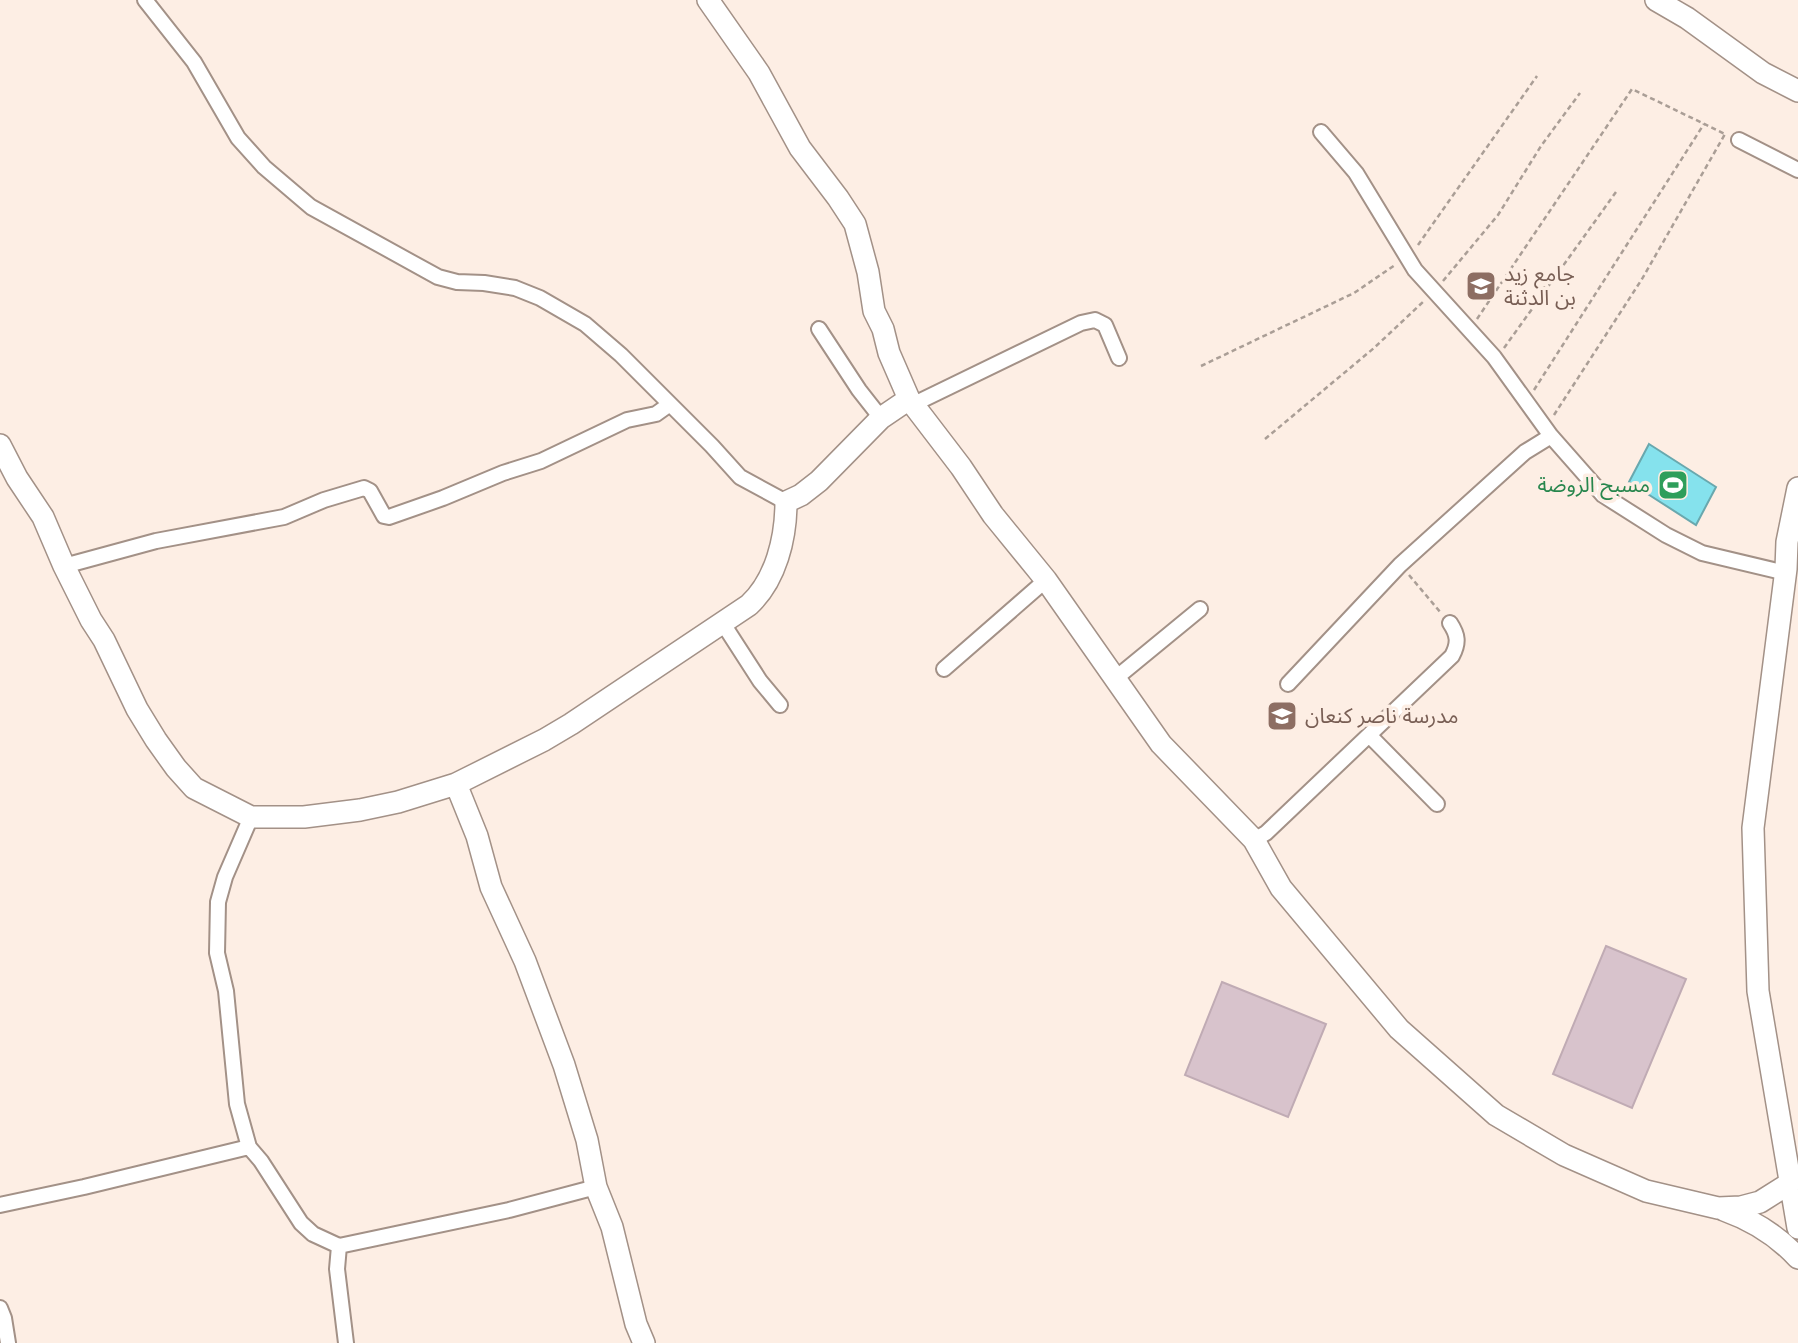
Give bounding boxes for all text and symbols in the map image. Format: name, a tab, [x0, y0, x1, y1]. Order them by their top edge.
place label: جامع زيد بن الدثنة	[1504, 261, 1576, 311]
school or university icon: جامع زيد بن الدثنة	[1464, 269, 1498, 303]
sports icon: مسبح الروضة	[1656, 468, 1690, 502]
place label: مسبح الروضة	[1537, 472, 1650, 500]
school or university icon: مدرسة ناصر كنعان	[1265, 699, 1299, 733]
place label: مدرسة ناصر كنعان	[1305, 703, 1458, 729]

